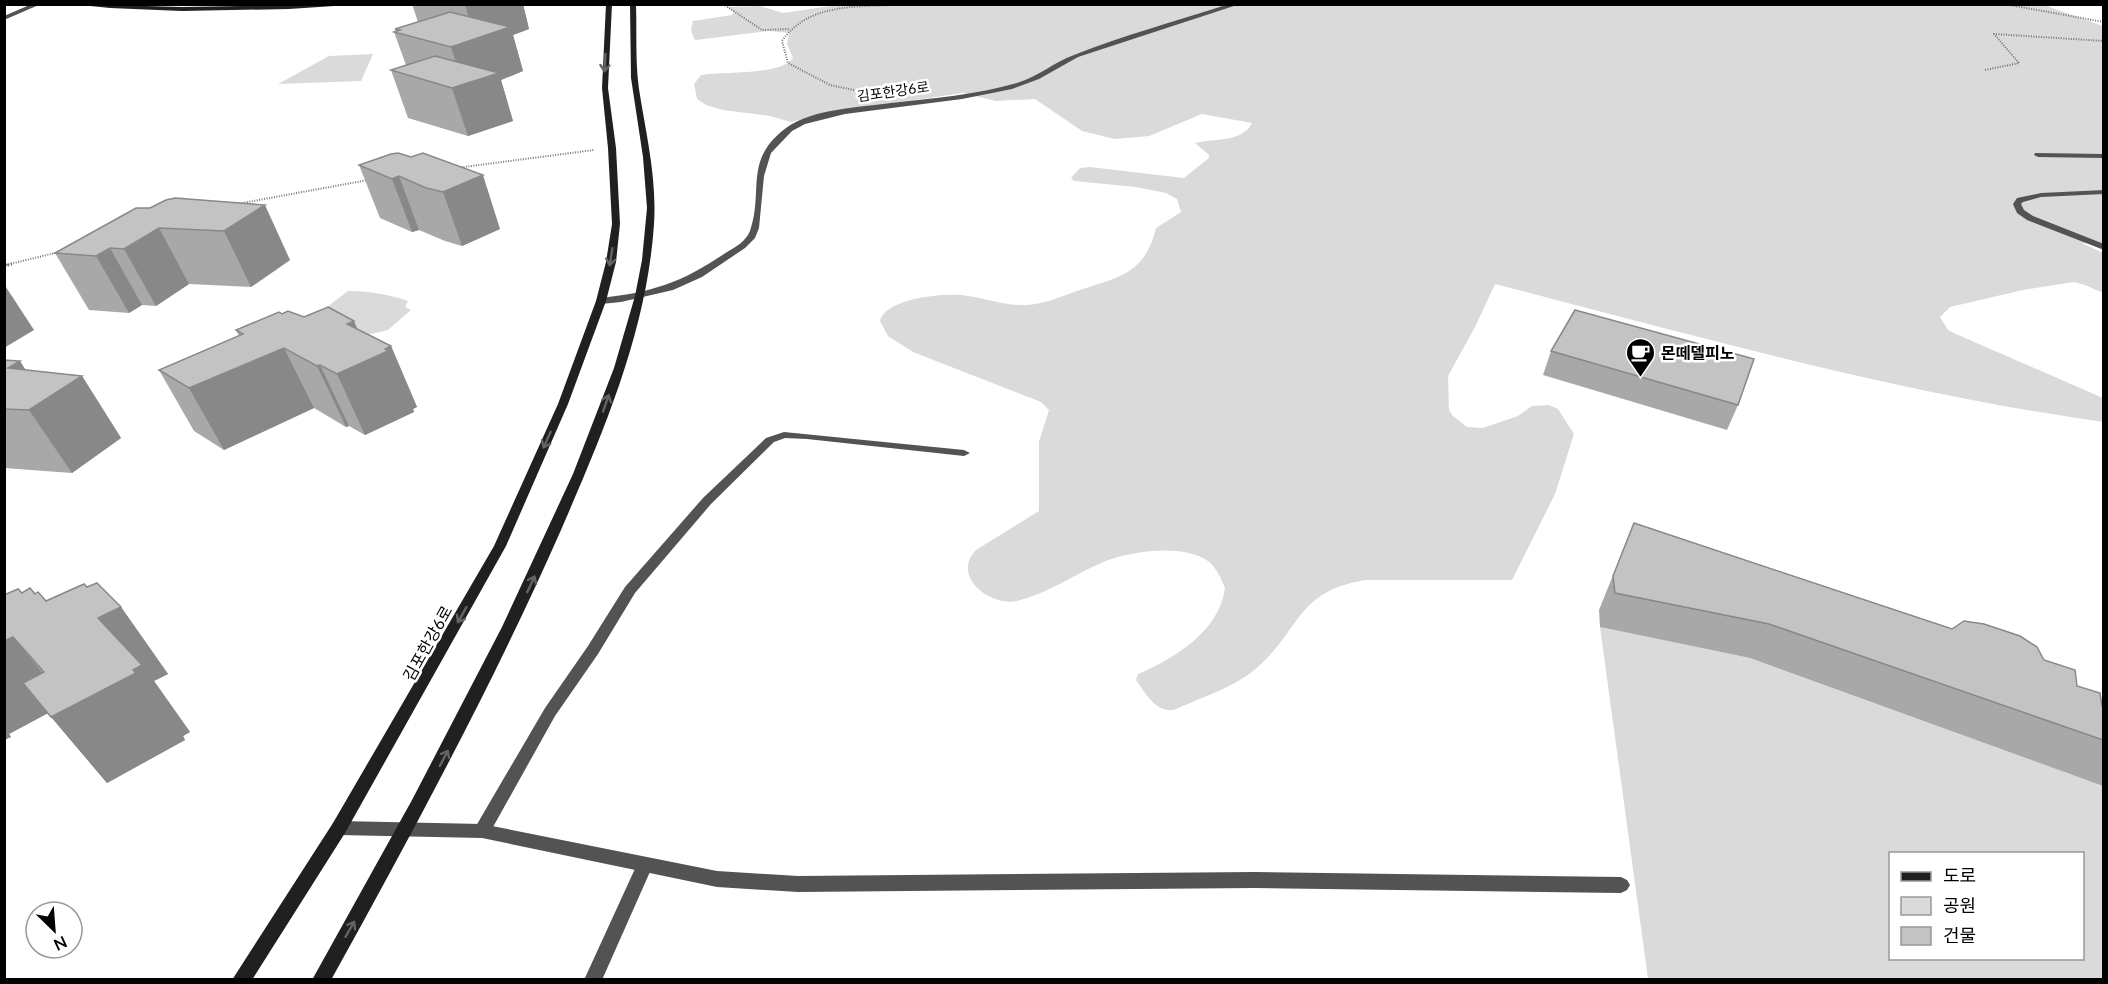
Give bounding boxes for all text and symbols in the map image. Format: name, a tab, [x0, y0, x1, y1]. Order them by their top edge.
one-way arrow	[599, 52, 610, 72]
street label: 김포한강6로	[856, 78, 930, 104]
one-way arrow	[606, 246, 617, 266]
cafe icon: 몬떼델피노	[1624, 336, 1656, 378]
place label: 몬떼델피노	[1661, 343, 1735, 362]
one-way arrow	[601, 394, 612, 413]
one-way arrow	[541, 431, 552, 449]
one-way arrow	[526, 575, 538, 593]
street label: 김포한강6로	[399, 602, 456, 684]
one-way arrow	[455, 607, 467, 624]
one-way arrow	[439, 749, 450, 767]
legend	[1889, 852, 2084, 960]
text: 도로	[1943, 864, 1976, 886]
text: 공원	[1943, 894, 1976, 916]
north arrow	[24, 900, 84, 960]
one-way arrow	[344, 921, 356, 938]
text: 건물	[1943, 924, 1976, 946]
text: N	[51, 933, 70, 955]

